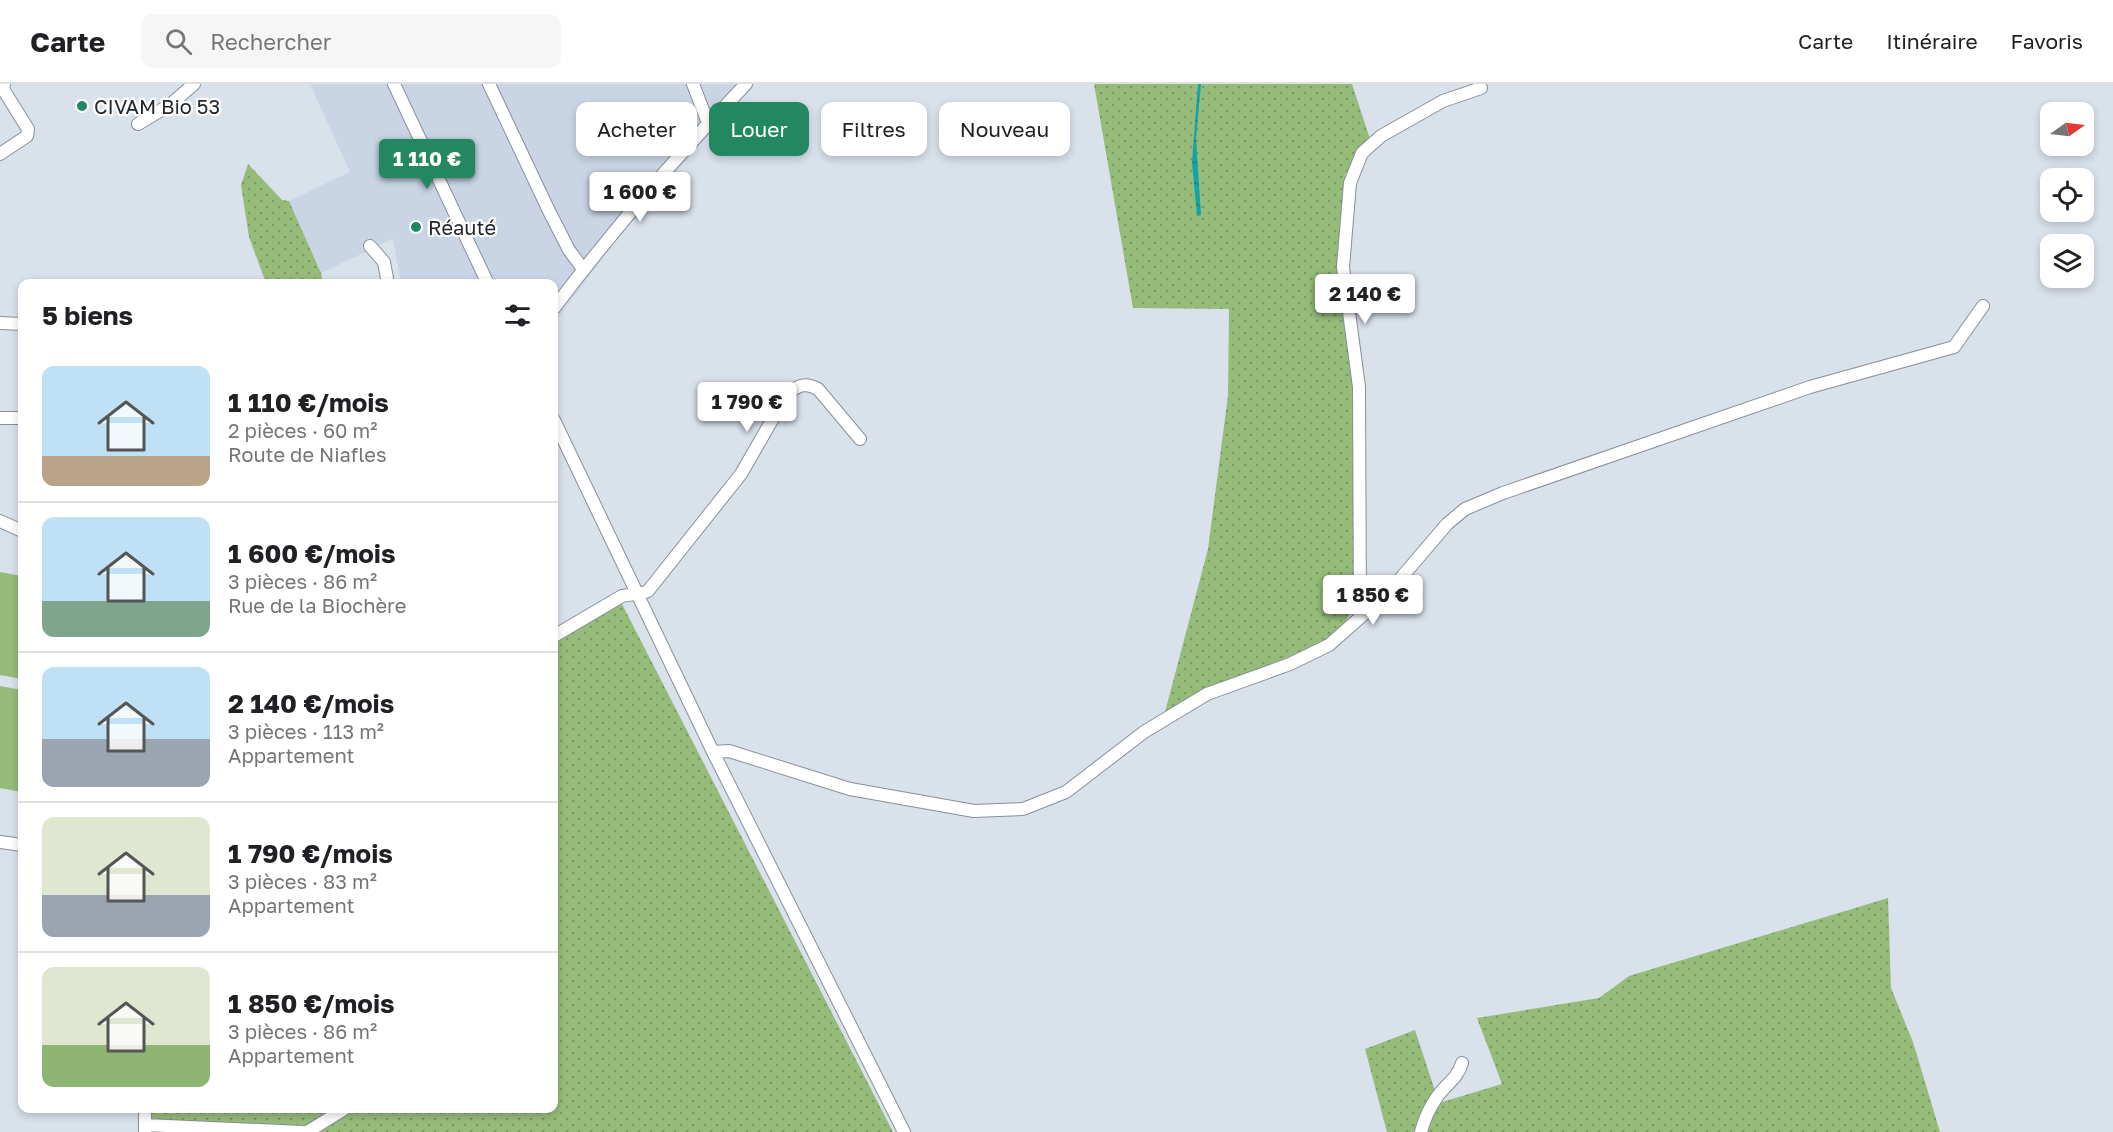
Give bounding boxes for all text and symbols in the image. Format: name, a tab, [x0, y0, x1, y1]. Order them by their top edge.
search box	[141, 14, 561, 68]
text: Carte	[30, 25, 105, 58]
icon: search	[162, 25, 195, 58]
text: Rechercher	[210, 28, 331, 55]
text: Carte	[1798, 28, 1853, 54]
text: Itinéraire	[1886, 28, 1978, 54]
text: Favoris	[2011, 28, 2083, 54]
place label: CIVAM Bio 53	[94, 94, 220, 118]
marker: CIVAM Bio 53	[75, 99, 89, 113]
chip: Acheter	[576, 102, 697, 156]
chip: Louer	[709, 102, 809, 156]
chip: Filtres	[821, 102, 927, 156]
chip: Nouveau	[939, 102, 1070, 156]
north arrow	[2040, 102, 2094, 156]
map controls	[2040, 102, 2094, 288]
pin: 1 110 €	[372, 139, 482, 190]
text: 1 110 €	[393, 146, 461, 170]
button: locate	[2040, 168, 2094, 222]
pin: 1 600 €	[585, 172, 695, 223]
text: 1 600 €	[603, 179, 677, 203]
place label: Réauté	[428, 215, 496, 239]
marker: Réauté	[409, 220, 423, 234]
button: layers	[2040, 234, 2094, 288]
pin: 2 140 €	[1310, 274, 1420, 325]
text: 2 140 €	[1329, 281, 1401, 305]
icon: filters	[501, 299, 534, 332]
text: 5 biens	[42, 300, 133, 331]
pin: 1 790 €	[692, 382, 802, 433]
text: 1 110 €/mois	[228, 387, 389, 418]
text: 1 790 €	[712, 389, 783, 413]
icon: home	[90, 390, 162, 462]
text: 2 pièces · 60 m²	[228, 418, 377, 442]
text: Route de Niafles	[228, 442, 387, 466]
text: 1 600 €/mois	[228, 538, 396, 569]
icon: home	[90, 541, 162, 613]
text: 3 pièces · 86 m²	[228, 569, 377, 593]
pin: 1 850 €	[1318, 575, 1428, 626]
text: 1 850 €	[1337, 582, 1409, 606]
text: Rue de la Biochère	[228, 593, 406, 617]
text: 2 140 €/mois	[228, 688, 394, 719]
icon: home	[90, 691, 162, 763]
text: 3 pièces · 113 m²	[228, 719, 384, 743]
text: Appartement	[228, 743, 355, 767]
text: 1 790 €/mois	[228, 838, 393, 869]
icon: home	[90, 841, 162, 913]
text: 3 pièces · 83 m²	[228, 869, 377, 893]
text: Appartement	[228, 893, 355, 917]
text: 1 850 €/mois	[228, 988, 395, 1019]
icon: home	[90, 991, 162, 1063]
text: 3 pièces · 86 m²	[228, 1019, 377, 1043]
text: Appartement	[228, 1043, 355, 1067]

